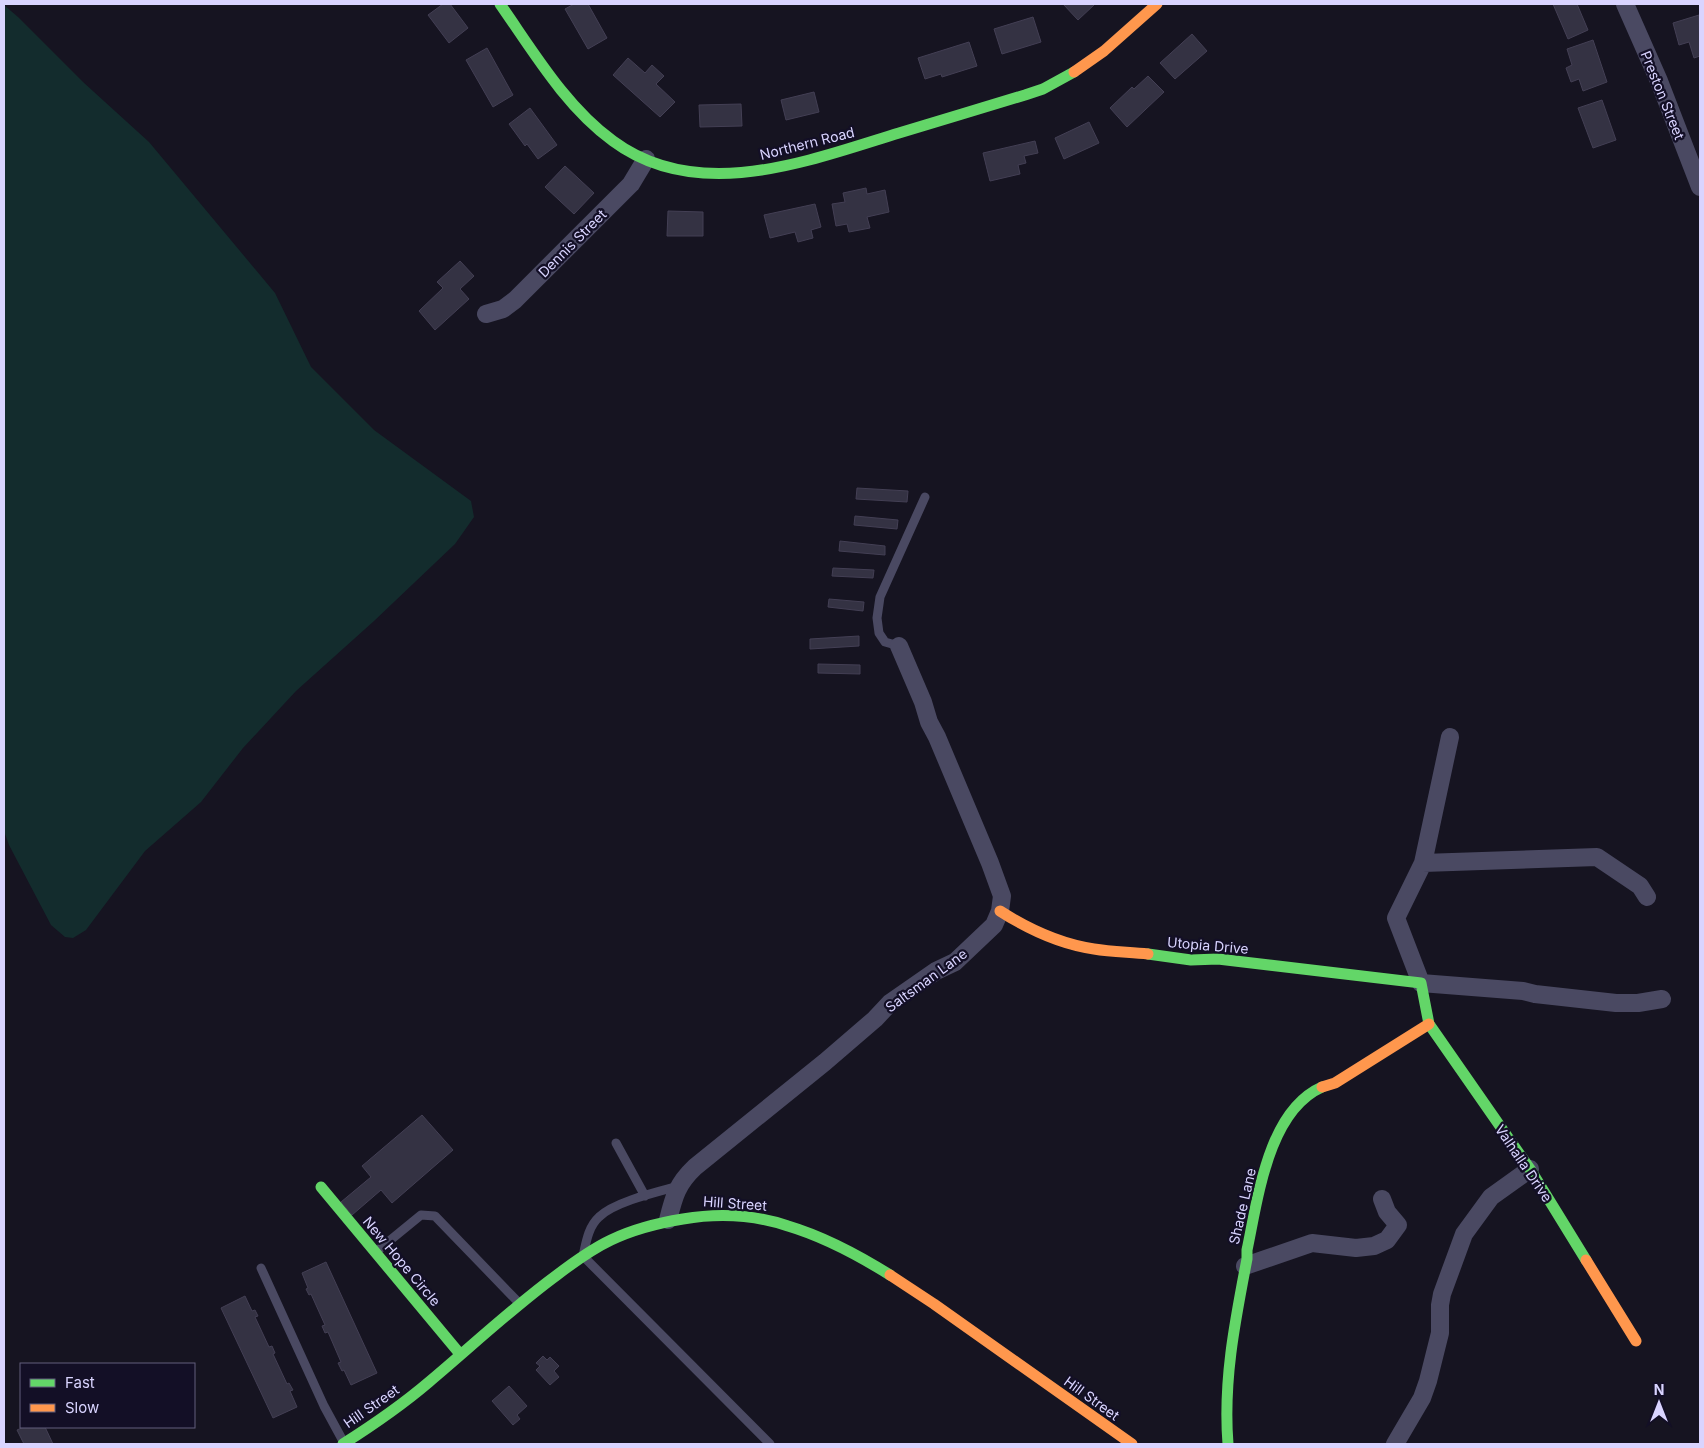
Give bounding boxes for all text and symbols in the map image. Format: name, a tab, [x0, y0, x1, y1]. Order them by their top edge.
street label: Preston Street	[1637, 48, 1689, 142]
street label: Northern Road	[758, 123, 856, 163]
street label: Dennis Street	[535, 205, 610, 280]
street label: Utopia Drive	[1167, 933, 1249, 957]
street label: Saltsman Lane	[882, 945, 970, 1015]
street label: Valhalla Drive	[1492, 1121, 1556, 1205]
street label: Shade Lane	[1225, 1166, 1259, 1246]
street label: Hill Street	[702, 1192, 768, 1214]
street label: New Hope Circle	[360, 1213, 444, 1309]
legend	[20, 1363, 195, 1428]
street label: Hill Street	[1061, 1372, 1123, 1424]
text: Fast	[65, 1373, 95, 1392]
north arrow	[1634, 1378, 1684, 1428]
street label: Hill Street	[340, 1380, 402, 1431]
text: N	[1654, 1381, 1664, 1398]
text: Slow	[65, 1398, 99, 1417]

